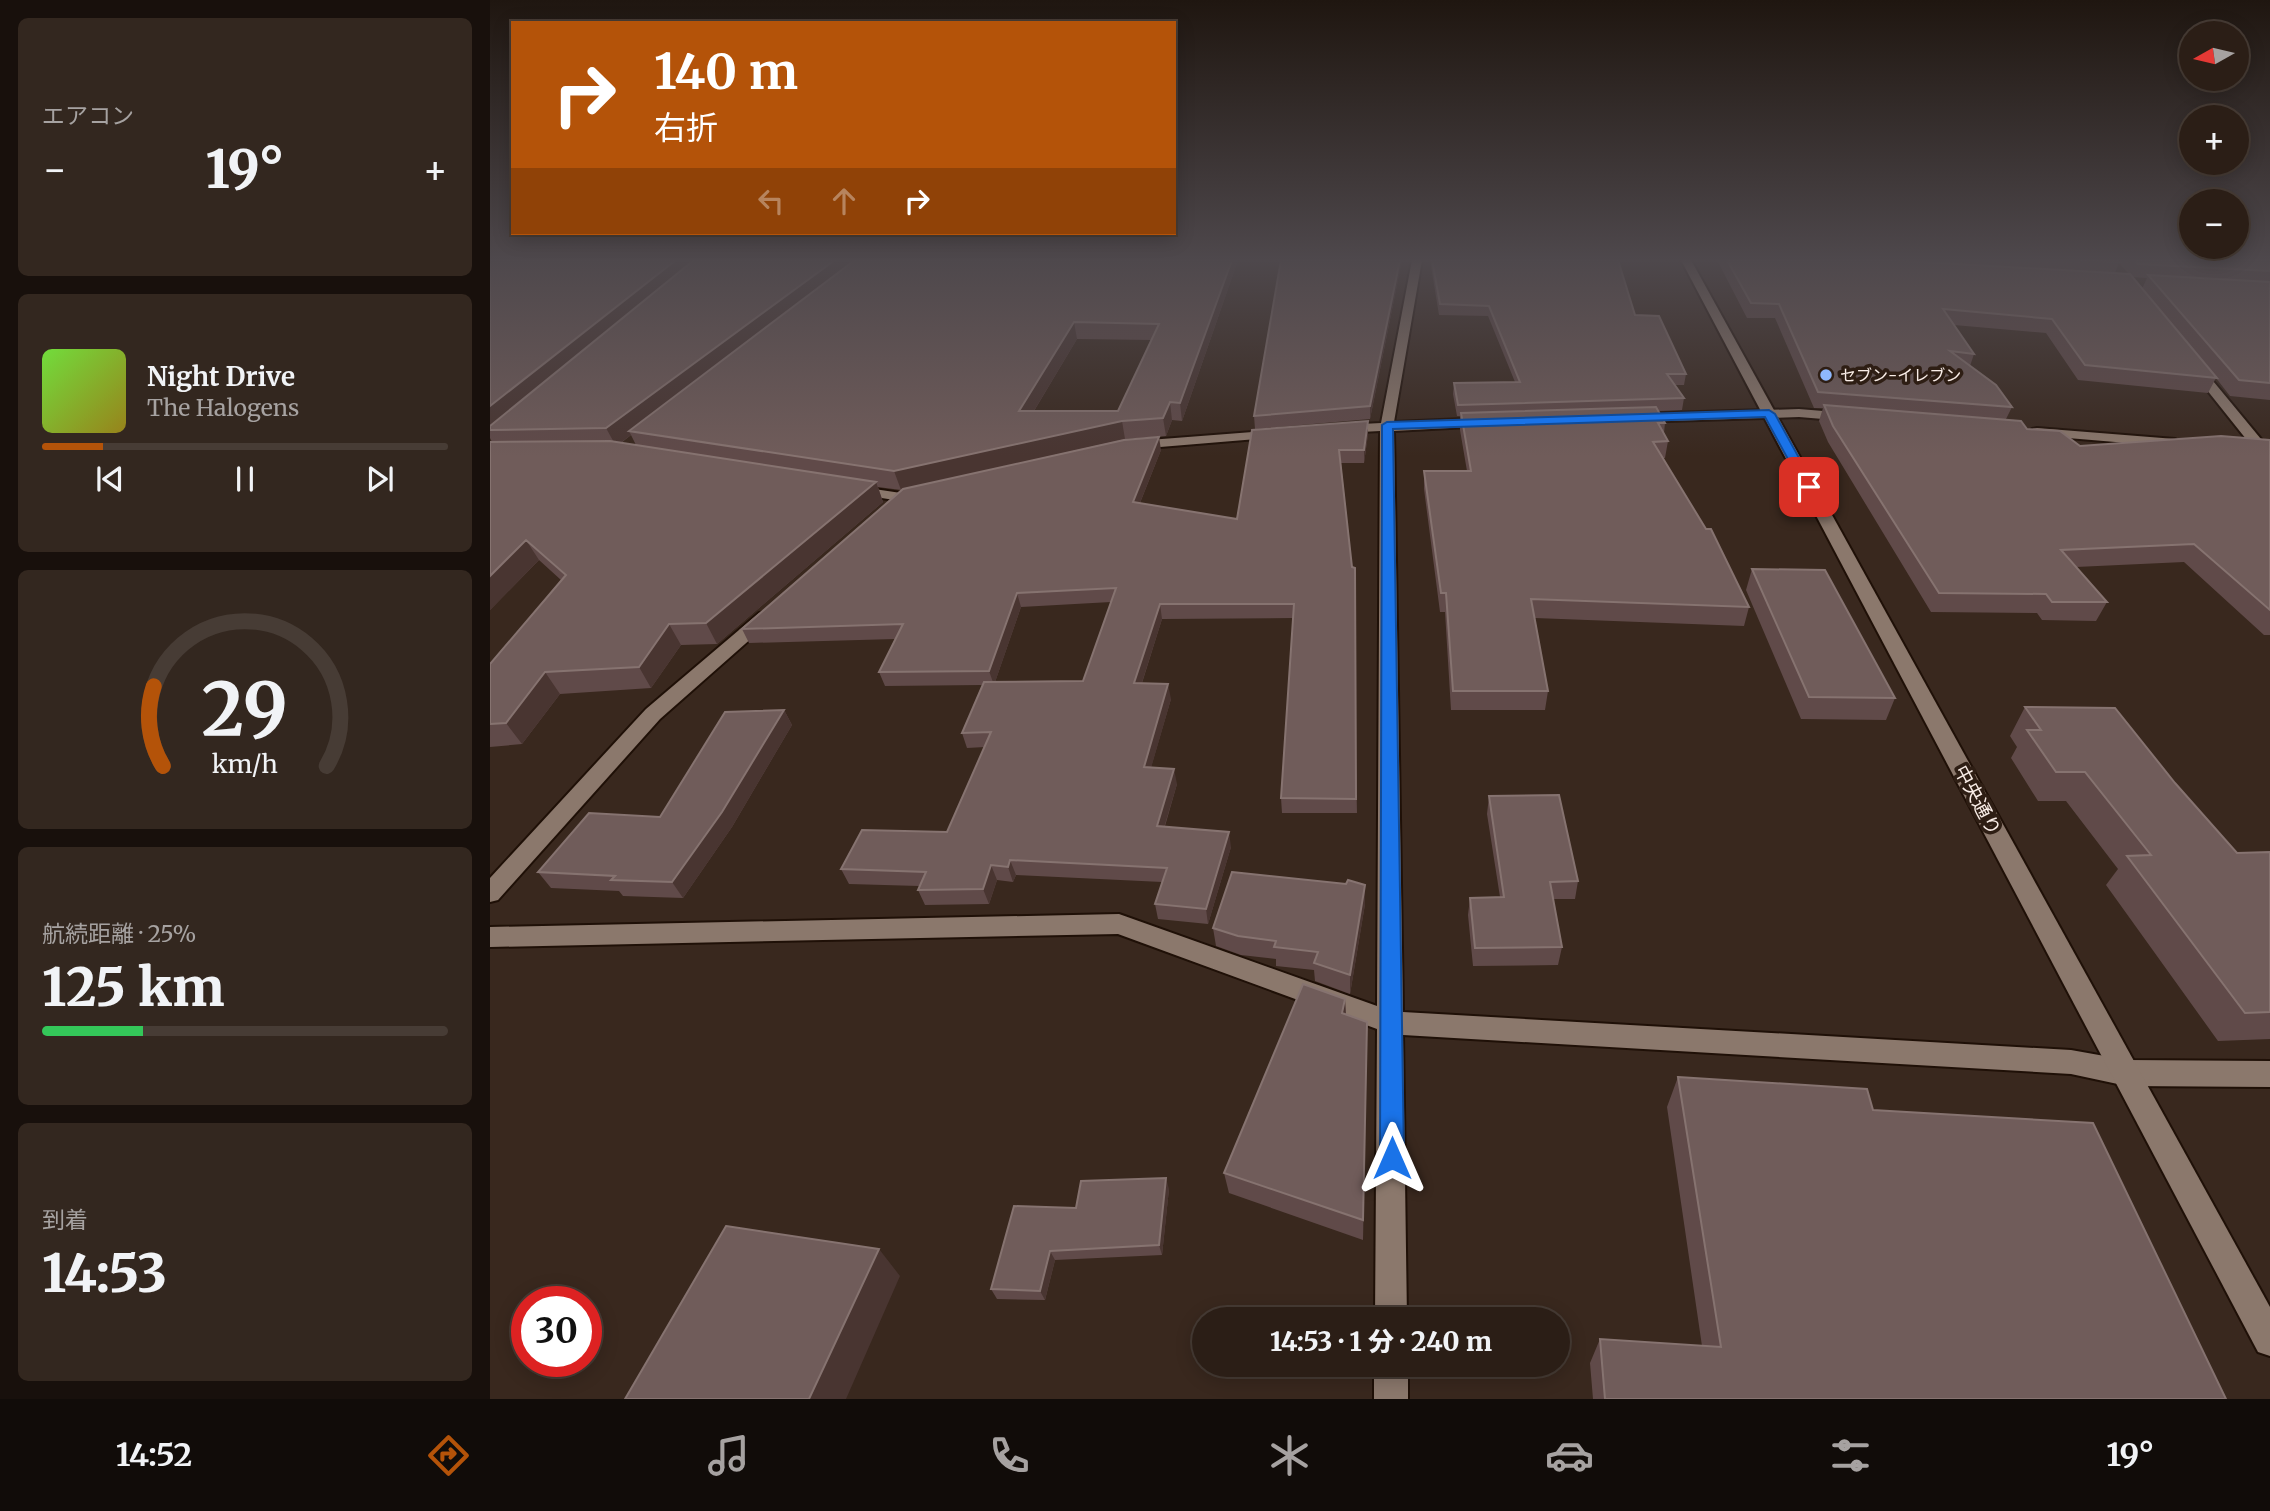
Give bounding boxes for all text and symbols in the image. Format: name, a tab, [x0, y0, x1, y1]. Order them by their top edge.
north arrow	[2179, 21, 2249, 91]
map controls	[2179, 21, 2249, 259]
text: 140 m	[654, 41, 798, 102]
icon: right	[539, 49, 630, 140]
text: エアコン	[42, 101, 134, 130]
button: +	[2179, 105, 2249, 175]
text: 右折	[654, 108, 718, 148]
text: 19°	[206, 137, 284, 202]
text: −	[42, 146, 67, 193]
text: +	[423, 146, 448, 193]
icon: left	[752, 182, 790, 220]
icon: ahead	[825, 182, 863, 220]
icon: right	[898, 182, 936, 220]
button: −	[2179, 189, 2249, 259]
text: Night Drive	[147, 360, 295, 393]
place label: セブン-イレブン	[1840, 365, 1961, 385]
marker: セブン-イレブン	[1818, 367, 1834, 383]
text: The Halogens	[147, 393, 299, 422]
pin	[1779, 457, 1839, 517]
icon: previous	[91, 460, 129, 498]
icon: pause	[226, 460, 264, 498]
icon: next	[361, 460, 399, 498]
icon: arrive	[1790, 468, 1828, 506]
text: 29	[202, 664, 288, 756]
text: km/h	[212, 747, 278, 779]
street label: 中央通り	[1950, 761, 2006, 839]
text: 航続距離 · 25%	[42, 919, 196, 948]
text: 125 km	[42, 955, 225, 1020]
position arrow	[1355, 1121, 1429, 1195]
text: 到着	[42, 1205, 88, 1234]
text: 14:53	[42, 1241, 167, 1306]
speed limit sign: 30	[511, 1286, 602, 1377]
text: 14:53 · 1 分 · 240 m	[1270, 1325, 1492, 1358]
icon: directions	[424, 1431, 473, 1480]
icon: music	[704, 1431, 753, 1480]
icon: phone	[985, 1431, 1034, 1480]
icon: climate	[1265, 1431, 1314, 1480]
icon: car	[1545, 1431, 1594, 1480]
icon: filters	[1826, 1431, 1875, 1480]
text: 14:52	[116, 1435, 192, 1475]
text: 19°	[2106, 1435, 2154, 1475]

